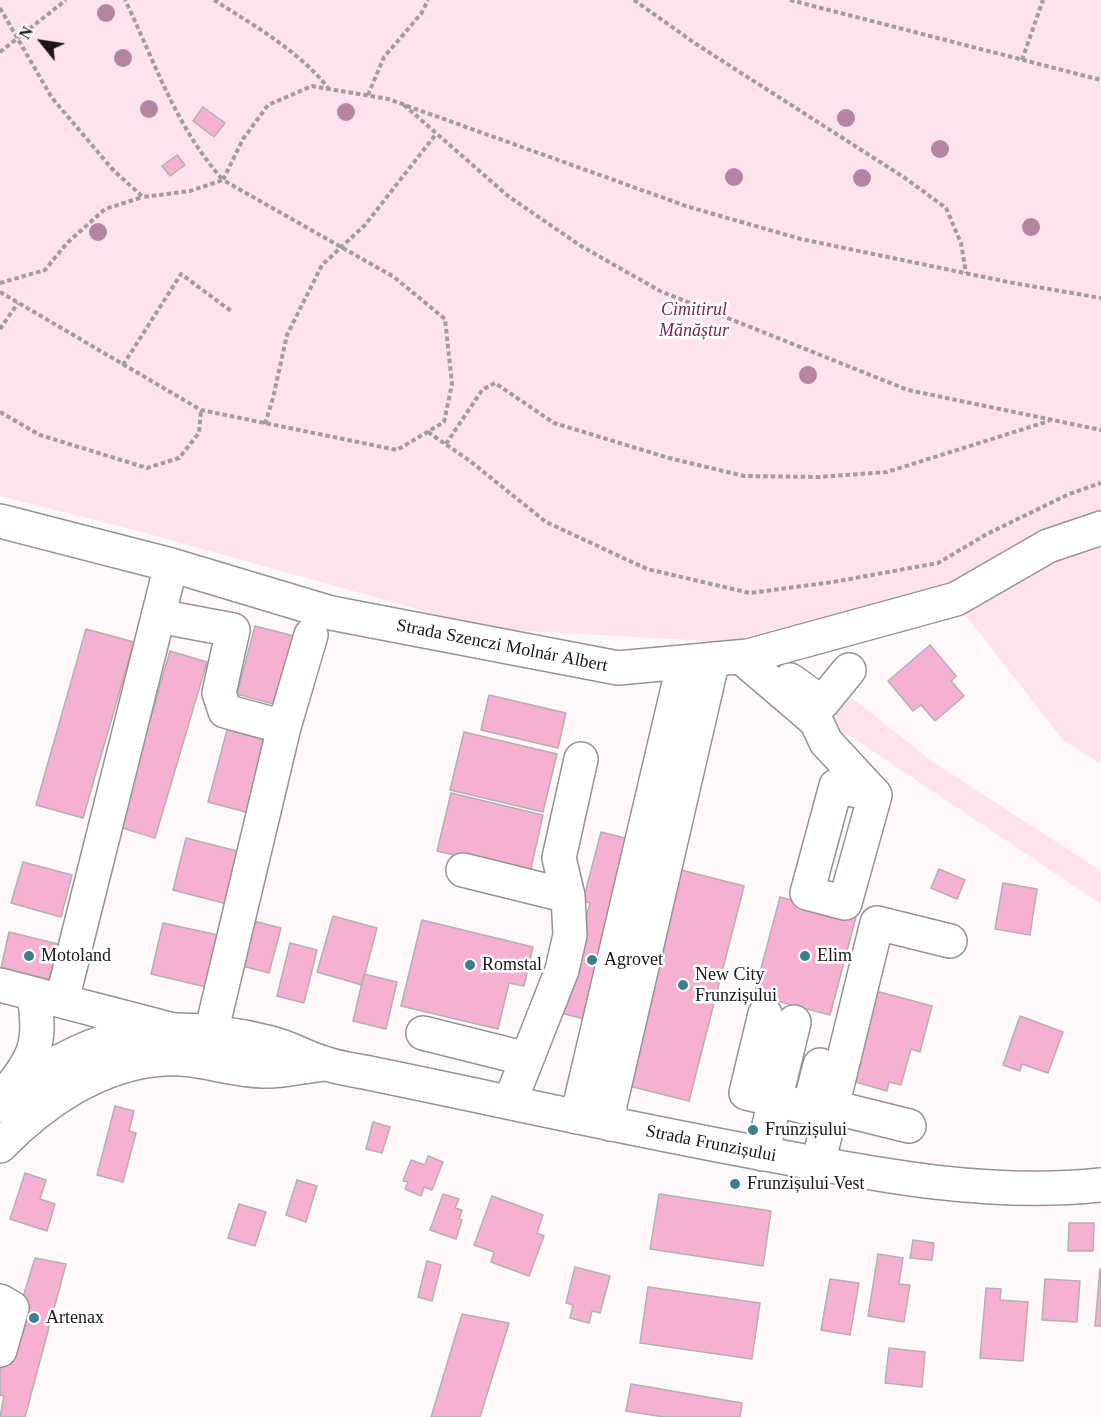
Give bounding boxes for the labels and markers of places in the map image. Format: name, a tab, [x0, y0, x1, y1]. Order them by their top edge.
place label: Motoland	[41, 945, 111, 967]
place label: Elim	[817, 945, 852, 967]
marker: Motoland	[22, 949, 36, 963]
place label: Agrovet	[604, 949, 663, 971]
marker: Elim	[798, 949, 812, 963]
marker: Agrovet	[585, 953, 599, 967]
place label: Romstal	[482, 954, 542, 976]
marker: Romstal	[463, 958, 477, 972]
place label: New City Frunzișului	[695, 964, 777, 1006]
marker: New City Frunzișului	[676, 978, 690, 992]
place label: Frunzișului	[765, 1119, 847, 1141]
marker: Frunzișului	[746, 1123, 760, 1137]
place label: Frunzișului Vest	[747, 1173, 865, 1195]
marker: Frunzișului Vest	[728, 1177, 742, 1191]
place label: Artenax	[46, 1307, 104, 1329]
marker: Artenax	[27, 1311, 41, 1325]

